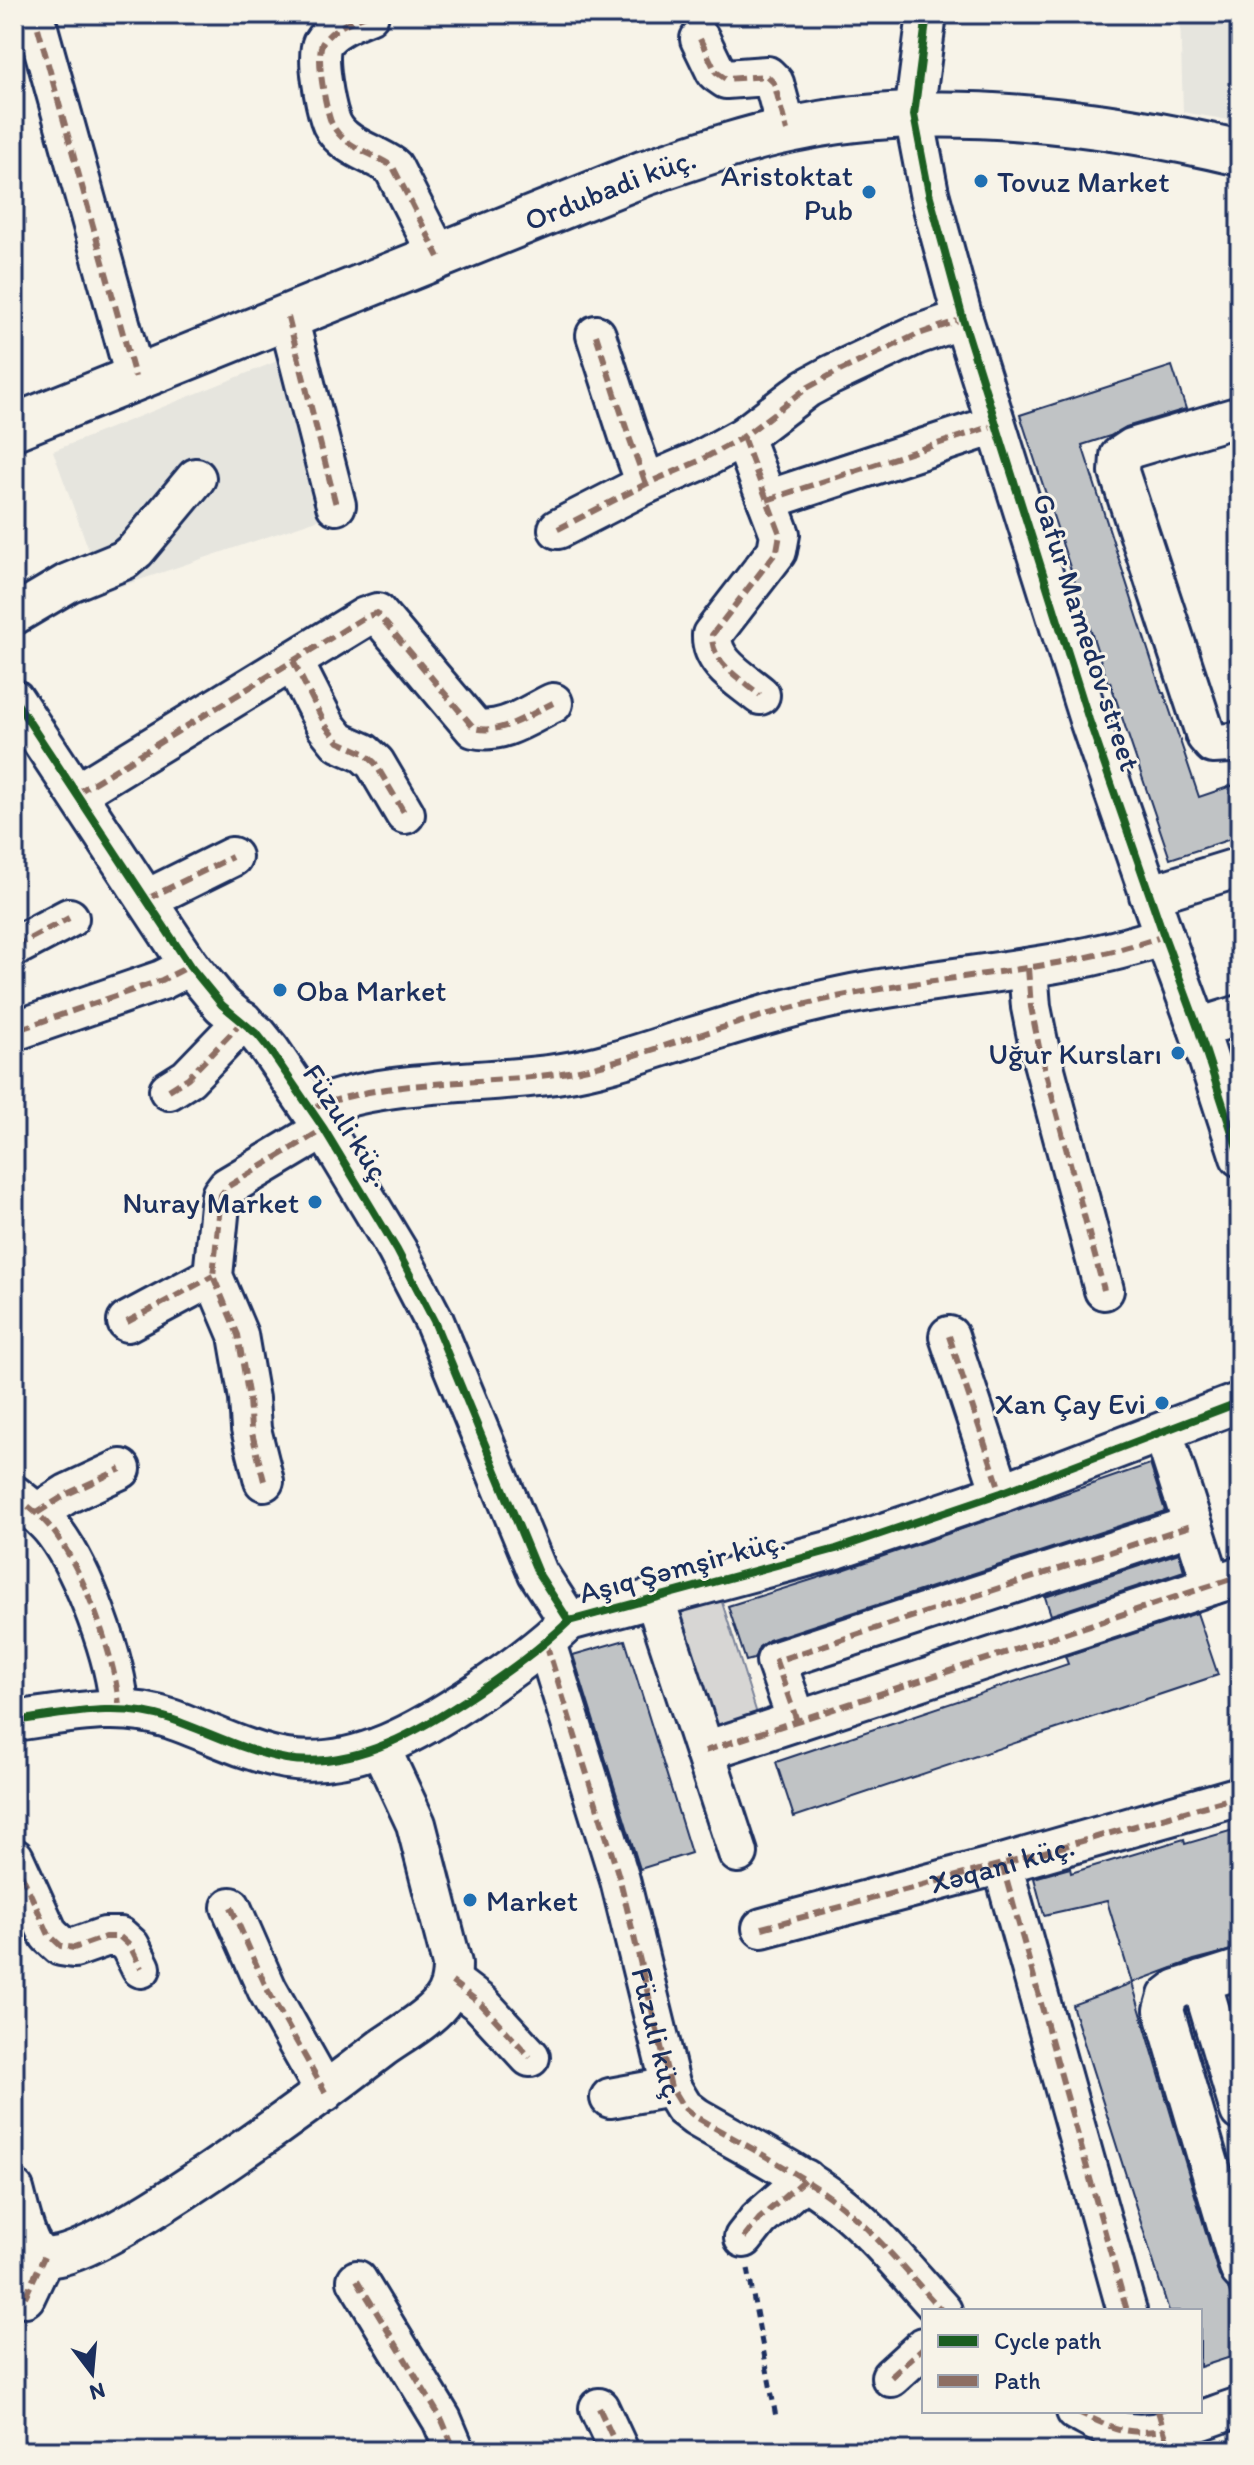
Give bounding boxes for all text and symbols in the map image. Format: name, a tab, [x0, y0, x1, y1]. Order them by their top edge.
street label: Ordubadi küç.	[519, 139, 700, 238]
place label: Aristoktat Pub	[721, 157, 853, 228]
place label: Tovuz Market	[997, 163, 1169, 200]
marker: Tovuz Market	[972, 172, 990, 190]
marker: Aristoktat Pub	[860, 183, 878, 201]
street label: Gafur Mamedov street	[1025, 488, 1149, 776]
place label: Oba Market	[296, 972, 447, 1009]
marker: Oba Market	[271, 981, 289, 999]
place label: Uğur Kursları	[988, 1035, 1162, 1072]
marker: Uğur Kursları	[1169, 1044, 1187, 1062]
street label: Füzuli küç.	[295, 1057, 401, 1193]
place label: Nuray Market	[122, 1184, 299, 1221]
marker: Nuray Market	[306, 1193, 324, 1211]
place label: Xan Çay Evi	[995, 1385, 1146, 1422]
marker: Xan Çay Evi	[1153, 1394, 1171, 1412]
street label: Aşıq Şəmşir küç.	[575, 1521, 789, 1611]
street label: Xəqani küç.	[925, 1826, 1078, 1901]
place label: Market	[486, 1882, 578, 1919]
marker: Market	[461, 1891, 479, 1909]
street label: Füzuli küç.	[624, 1963, 695, 2110]
legend	[922, 2309, 1202, 2413]
text: Cycle path	[994, 2326, 1101, 2355]
north arrow	[52, 2333, 132, 2413]
text: Path	[994, 2366, 1041, 2395]
text: N	[87, 2377, 108, 2407]

